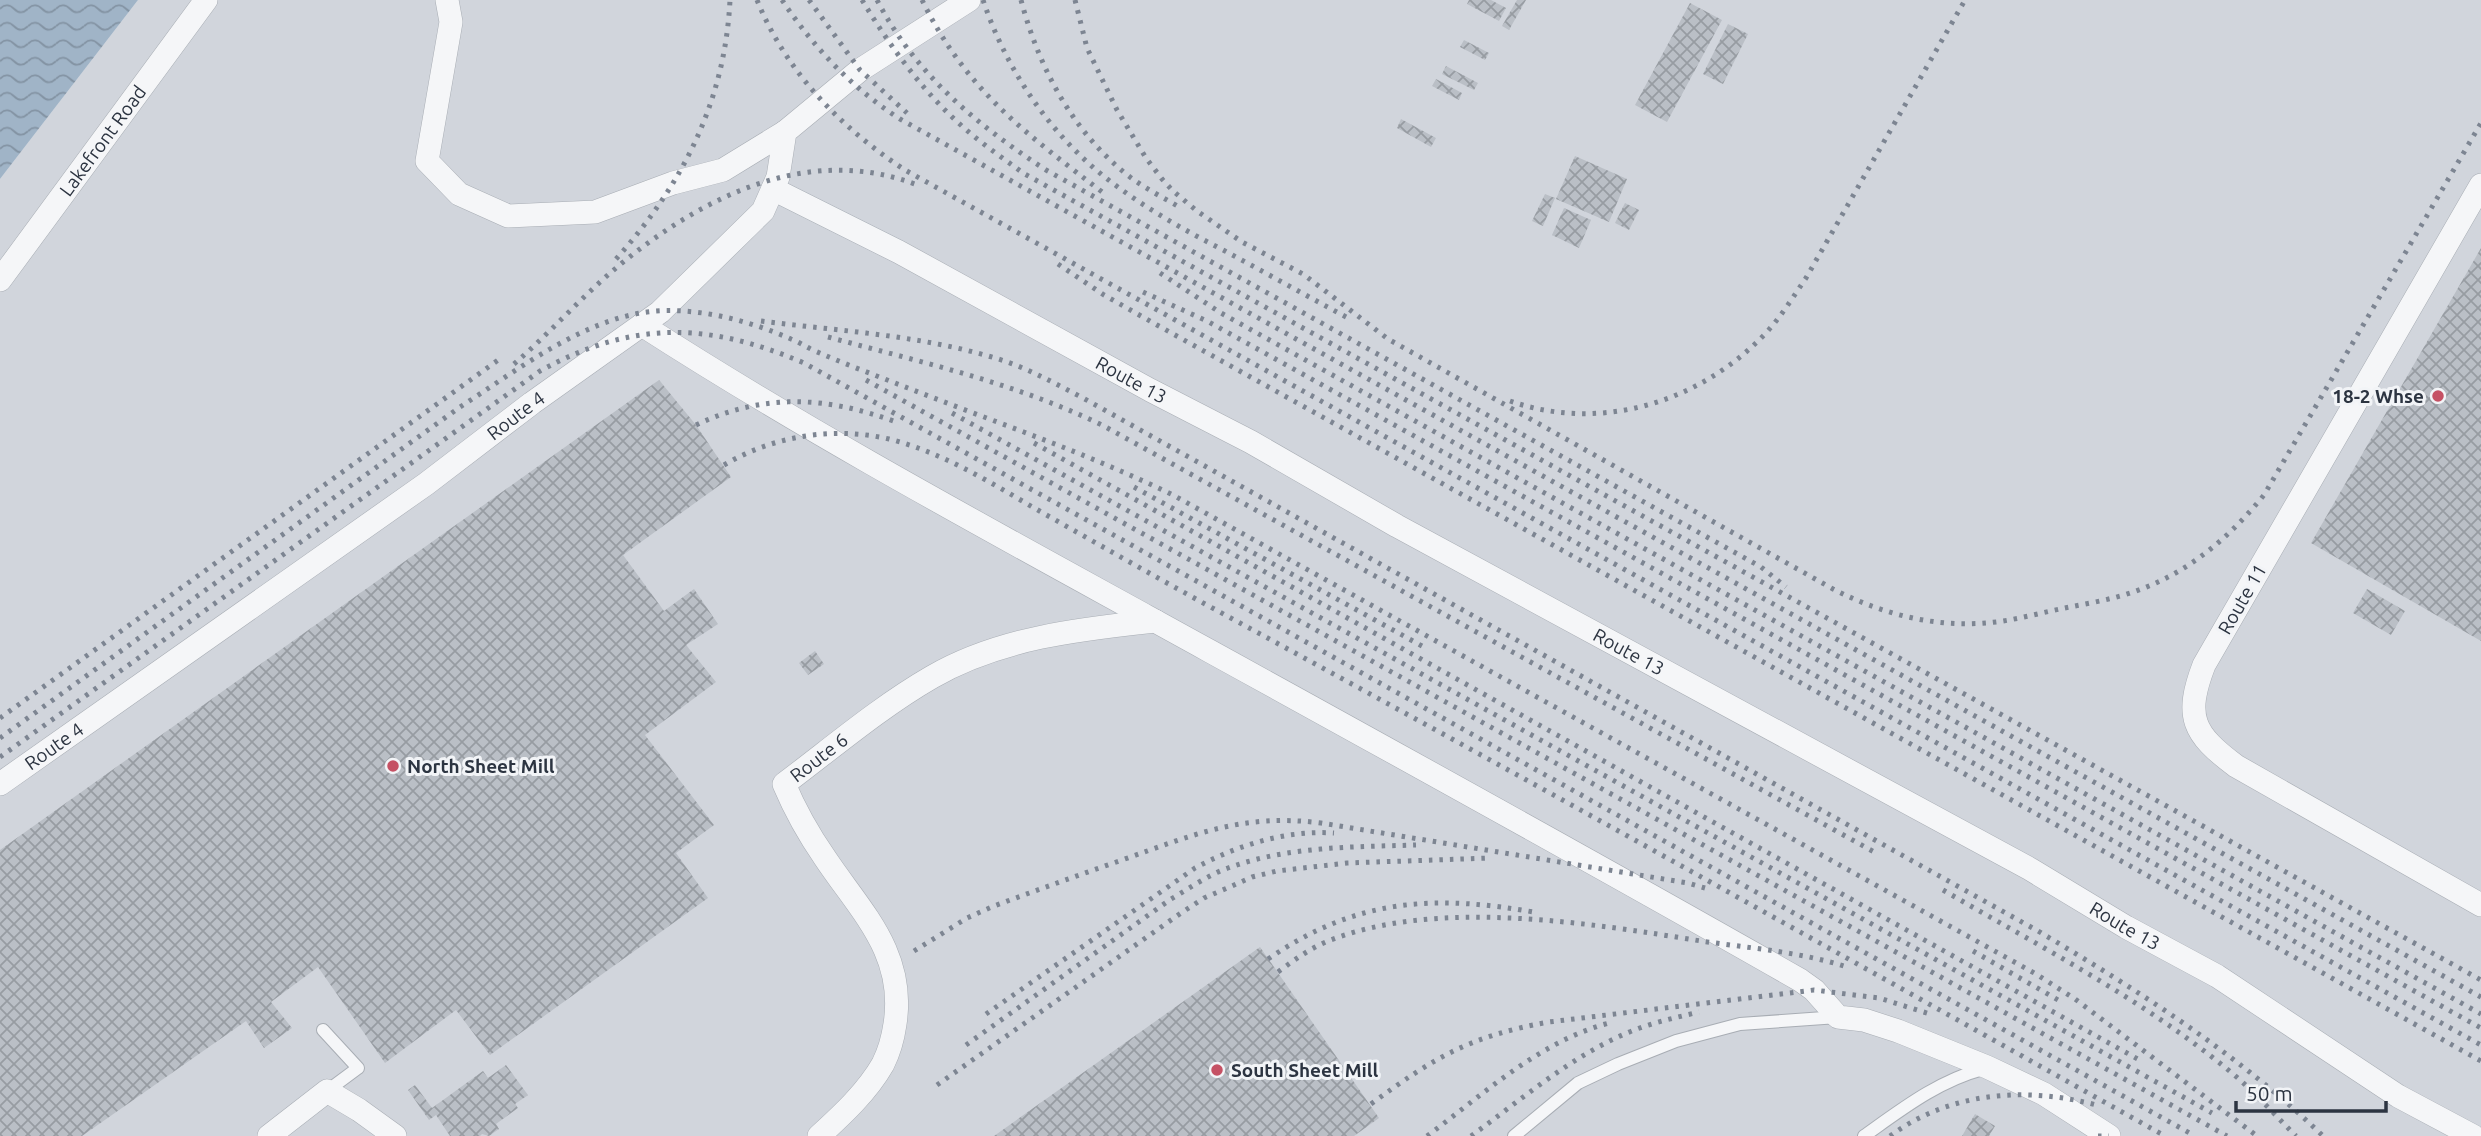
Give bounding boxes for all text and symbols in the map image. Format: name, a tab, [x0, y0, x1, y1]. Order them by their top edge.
street label: Lakefront Road	[55, 81, 150, 200]
street label: Route 13	[1092, 351, 1171, 408]
place label: 18-2 Whse	[2332, 385, 2424, 407]
street label: Route 4	[483, 387, 549, 444]
marker: 18-2 Whse	[2430, 388, 2446, 404]
street label: Route 11	[2213, 560, 2271, 638]
street label: Route 13	[1589, 623, 1668, 680]
street label: Route 4	[20, 718, 88, 774]
street label: Route 6	[786, 728, 852, 787]
place label: North Sheet Mill	[407, 755, 555, 777]
marker: North Sheet Mill	[385, 758, 401, 774]
street label: Route 13	[2086, 897, 2164, 954]
place label: South Sheet Mill	[1231, 1059, 1379, 1081]
marker: South Sheet Mill	[1209, 1062, 1225, 1078]
scale bar	[2236, 1070, 2386, 1114]
text: 50 m	[2246, 1081, 2293, 1105]

